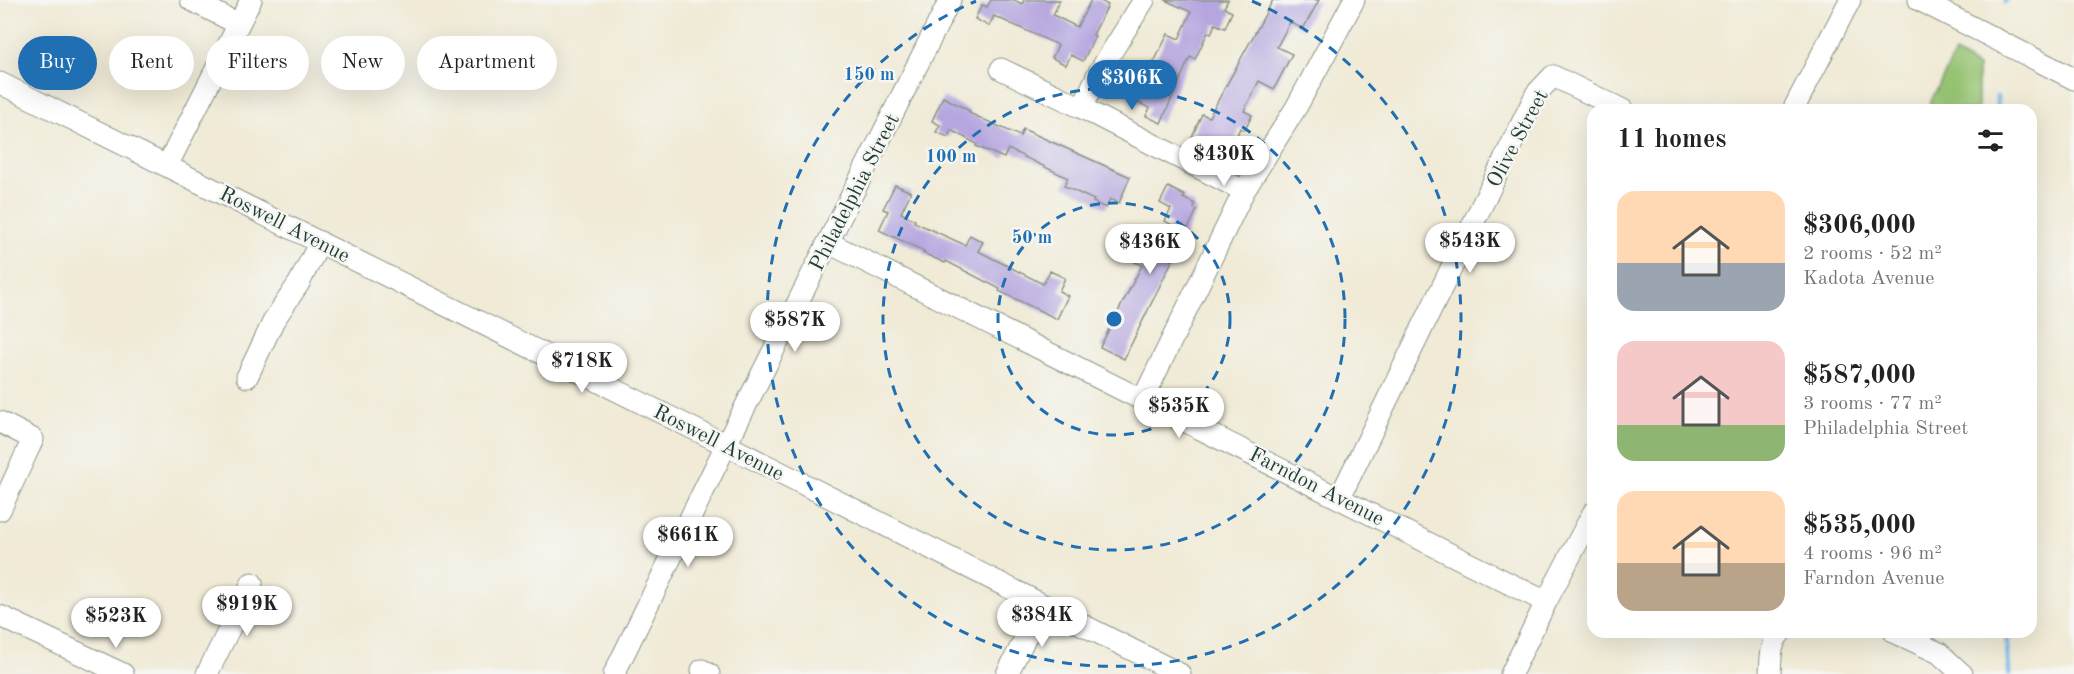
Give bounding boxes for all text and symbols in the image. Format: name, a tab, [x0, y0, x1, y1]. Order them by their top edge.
chip: Buy	[18, 36, 97, 90]
chip: Rent	[109, 36, 194, 90]
chip: Filters	[206, 36, 309, 90]
chip: New	[321, 36, 405, 90]
chip: Apartment	[417, 36, 557, 90]
pin: $306K	[1090, 60, 1174, 111]
text: 150 m	[844, 66, 894, 84]
text: $306K	[1101, 69, 1163, 89]
street label: Olive Street	[1484, 86, 1553, 191]
street label: Philadelphia Street	[807, 111, 904, 275]
icon: filters	[1974, 124, 2007, 157]
text: 11 homes	[1617, 127, 1726, 153]
pin: $430K	[1182, 136, 1266, 187]
text: $430K	[1193, 145, 1255, 165]
text: 100 m	[926, 148, 976, 166]
street label: Roswell Avenue	[216, 183, 353, 267]
text: $306,000	[1803, 213, 1916, 239]
icon: home	[1665, 215, 1737, 287]
pin: $543K	[1428, 223, 1512, 274]
pin: $436K	[1108, 224, 1192, 275]
text: 50 m	[1012, 229, 1052, 247]
text: $543K	[1439, 232, 1501, 252]
text: $436K	[1119, 233, 1181, 253]
text: 2 rooms · 52 m²	[1803, 244, 1942, 264]
text: Kadota Avenue	[1803, 269, 1934, 289]
pin: $587K	[753, 302, 837, 353]
centre of rings	[1104, 309, 1124, 329]
text: $587K	[764, 311, 826, 331]
pin: $718K	[540, 343, 624, 394]
text: $718K	[551, 352, 613, 372]
text: $587,000	[1803, 363, 1916, 389]
icon: home	[1665, 365, 1737, 437]
pin: $535K	[1137, 388, 1221, 439]
text: 3 rooms · 77 m²	[1803, 394, 1942, 414]
text: $535K	[1148, 397, 1210, 417]
street label: Roswell Avenue	[650, 401, 787, 485]
text: Philadelphia Street	[1803, 419, 1968, 439]
street label: Farndon Avenue	[1245, 444, 1387, 530]
text: $535,000	[1803, 513, 1916, 539]
icon: home	[1665, 515, 1737, 587]
pin: $661K	[646, 517, 730, 568]
text: $661K	[657, 526, 719, 546]
text: 4 rooms · 96 m²	[1803, 544, 1942, 564]
text: Farndon Avenue	[1803, 569, 1944, 589]
pin: $919K	[205, 586, 289, 637]
text: $919K	[216, 595, 278, 615]
pin: $384K	[1000, 597, 1084, 648]
pin: $523K	[74, 598, 158, 649]
text: $384K	[1011, 606, 1073, 626]
text: $523K	[85, 607, 147, 627]

